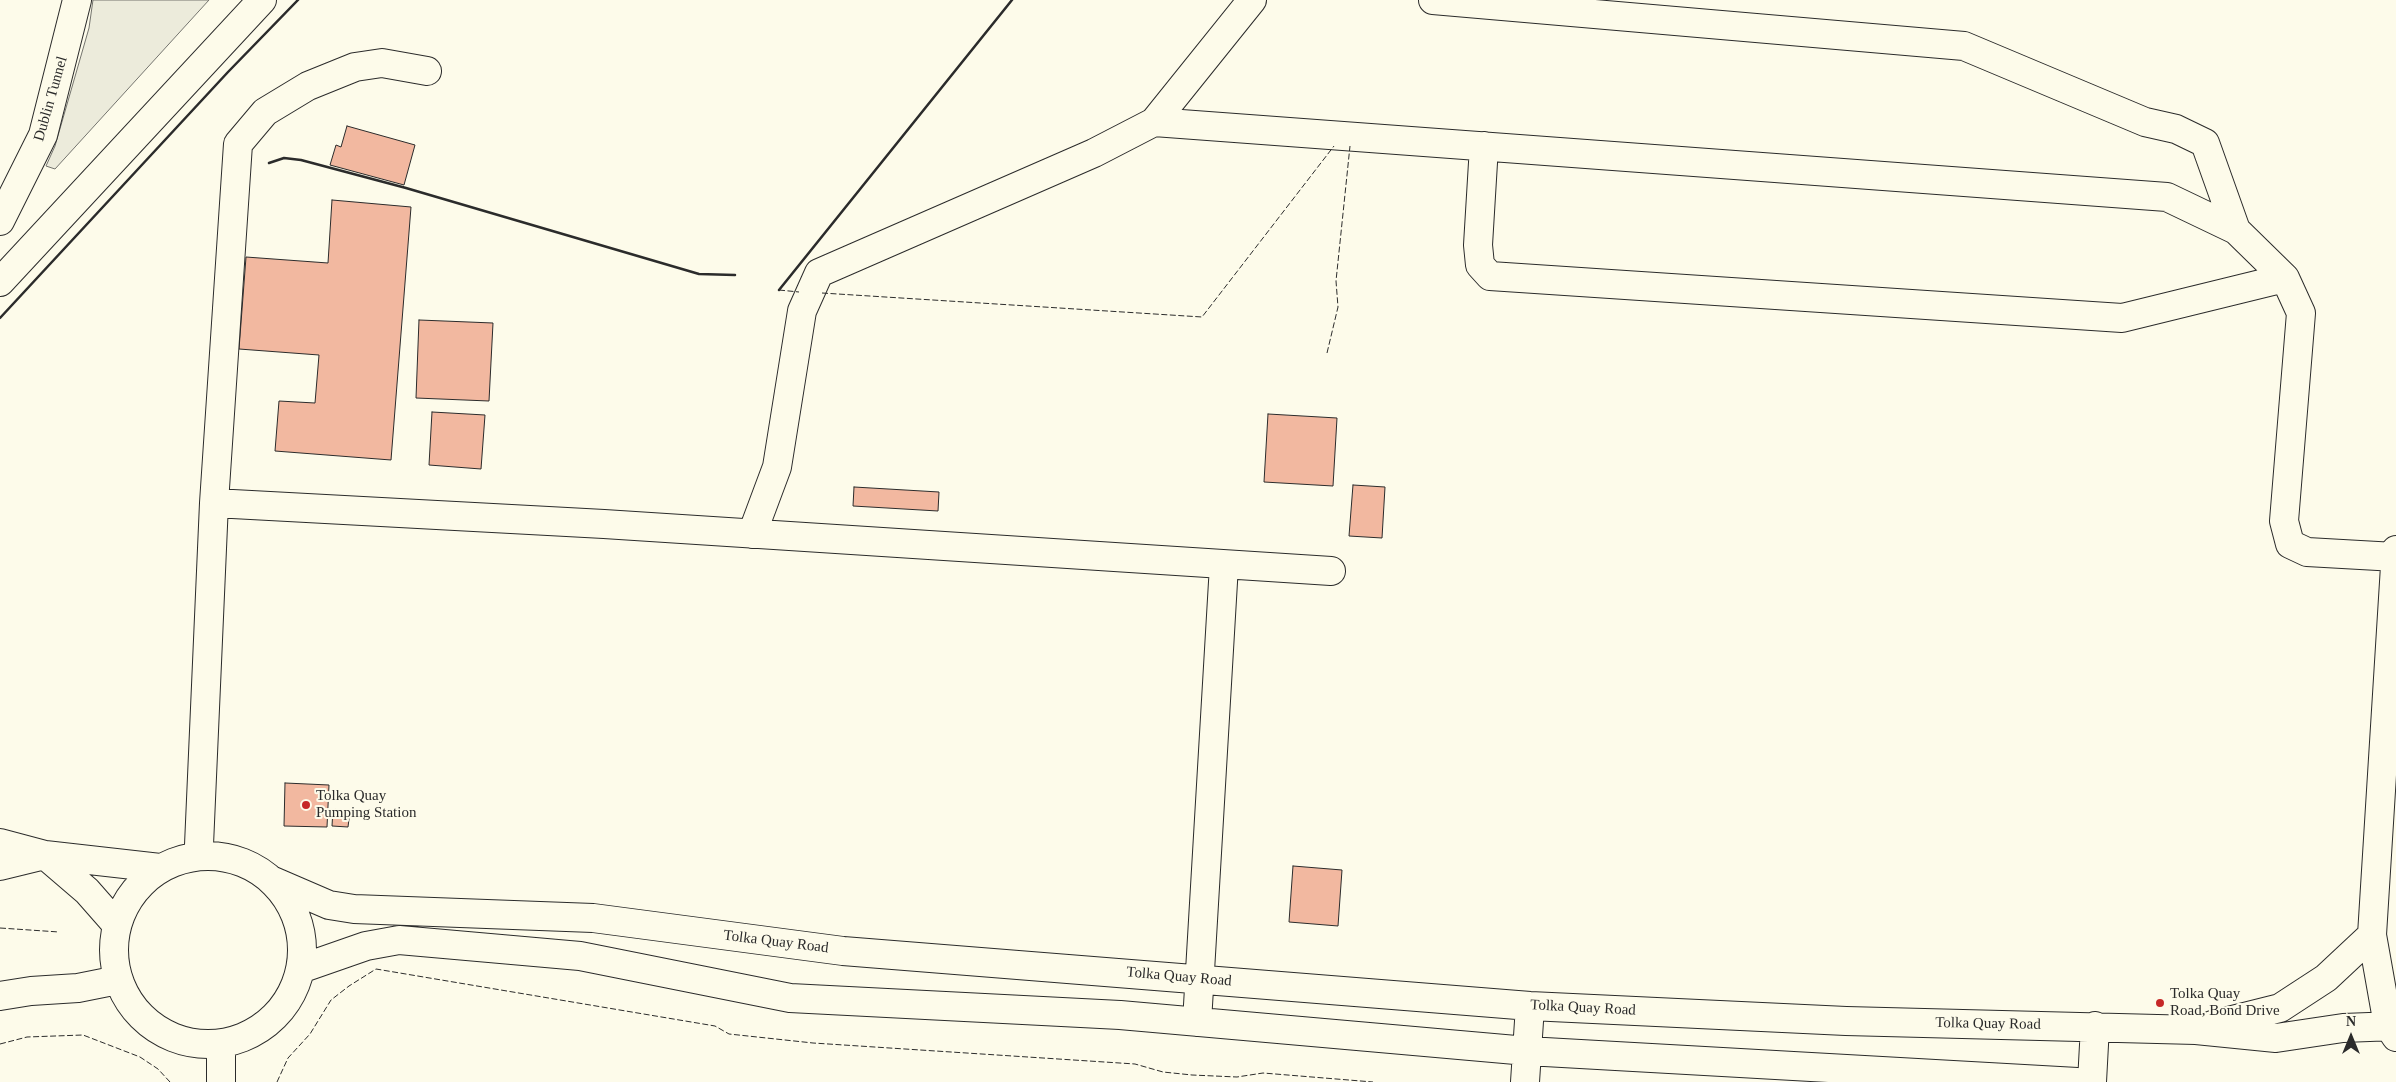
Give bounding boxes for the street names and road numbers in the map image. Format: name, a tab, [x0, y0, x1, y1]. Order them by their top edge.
street label: Dublin Tunnel	[30, 55, 72, 143]
street label: Tolka Quay Road	[723, 927, 829, 957]
street label: Tolka Quay Road	[1126, 963, 1232, 991]
street label: Tolka Quay Road	[1530, 996, 1636, 1020]
street label: Tolka Quay Road	[1935, 1014, 2041, 1034]

